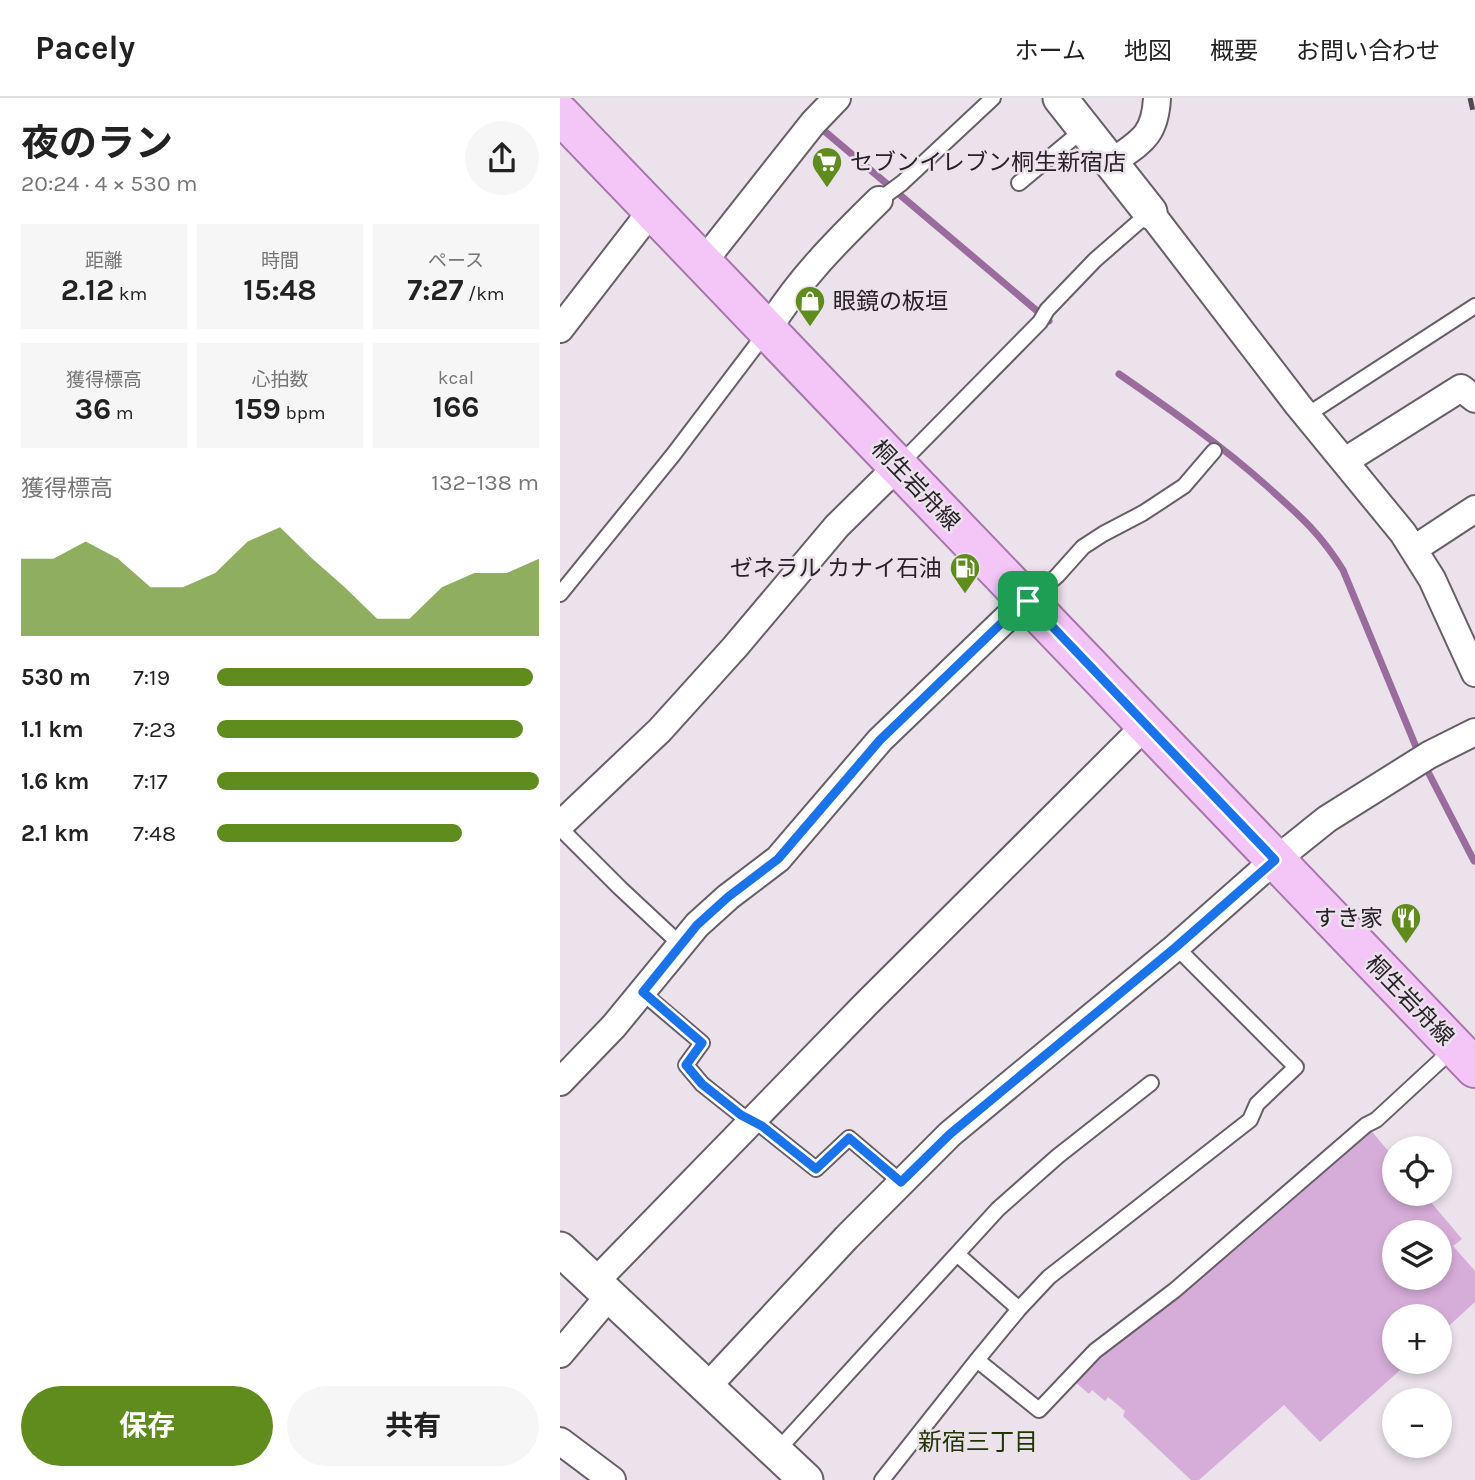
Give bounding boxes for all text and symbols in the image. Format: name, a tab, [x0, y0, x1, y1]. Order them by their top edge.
text: Pacely	[35, 29, 135, 67]
text: ホーム	[1015, 37, 1086, 65]
text: 地図	[1124, 37, 1172, 65]
text: 概要	[1210, 37, 1258, 65]
text: お問い合わせ	[1296, 37, 1440, 65]
text: 夜のラン	[21, 121, 173, 166]
button: share	[465, 121, 539, 195]
supermarket icon: セブンイレブン桐生新宿店	[810, 145, 844, 189]
place label: セブンイレブン桐生新宿店	[850, 149, 1126, 176]
text: 20:24 · 4 × 530 m	[21, 170, 198, 197]
text: 距離	[85, 250, 123, 272]
text: 時間	[261, 250, 299, 272]
text: ペース	[428, 250, 484, 272]
text: 2.12	[61, 272, 114, 308]
text: 15:48	[243, 272, 317, 308]
text: 7:27	[407, 272, 463, 308]
text: km	[114, 283, 147, 305]
text: /km	[463, 283, 505, 305]
shop icon: 眼鏡の板垣	[793, 284, 827, 328]
place label: 眼鏡の板垣	[833, 288, 948, 315]
text: kcal	[438, 367, 474, 389]
text: 獲得標高	[66, 369, 142, 391]
text: 心拍数	[251, 369, 309, 391]
text: 166	[432, 389, 480, 425]
text: 36	[74, 391, 111, 427]
text: 159	[234, 391, 281, 427]
text: m	[111, 402, 134, 424]
text: bpm	[281, 402, 326, 424]
street label: 桐生岩舟線	[866, 435, 965, 536]
text: 132–138 m	[431, 469, 539, 496]
text: 獲得標高	[21, 475, 113, 502]
fuel station icon: ゼネラル カナイ石油	[948, 551, 982, 595]
place label: ゼネラル カナイ石油	[730, 555, 942, 582]
pin	[998, 571, 1058, 631]
icon: arrive	[1009, 582, 1047, 620]
text: 530 m	[21, 664, 91, 691]
text: 7:19	[133, 664, 170, 691]
text: 1.1 km	[21, 716, 84, 743]
text: 7:23	[133, 716, 176, 743]
text: 1.6 km	[21, 768, 89, 795]
text: 7:17	[133, 768, 168, 795]
text: 2.1 km	[21, 820, 89, 847]
text: 7:48	[133, 820, 176, 847]
restaurant icon: すき家	[1389, 901, 1423, 945]
place label: すき家	[1314, 905, 1383, 932]
street label: 桐生岩舟線	[1360, 950, 1459, 1051]
map controls	[1382, 1136, 1452, 1458]
button: locate	[1382, 1136, 1452, 1206]
button: layers	[1382, 1220, 1452, 1290]
button: +	[1382, 1304, 1452, 1374]
button: 保存	[21, 1386, 273, 1466]
button: 共有	[287, 1386, 539, 1466]
button: −	[1382, 1388, 1452, 1458]
district label: 新宿三丁目	[918, 1428, 1038, 1456]

